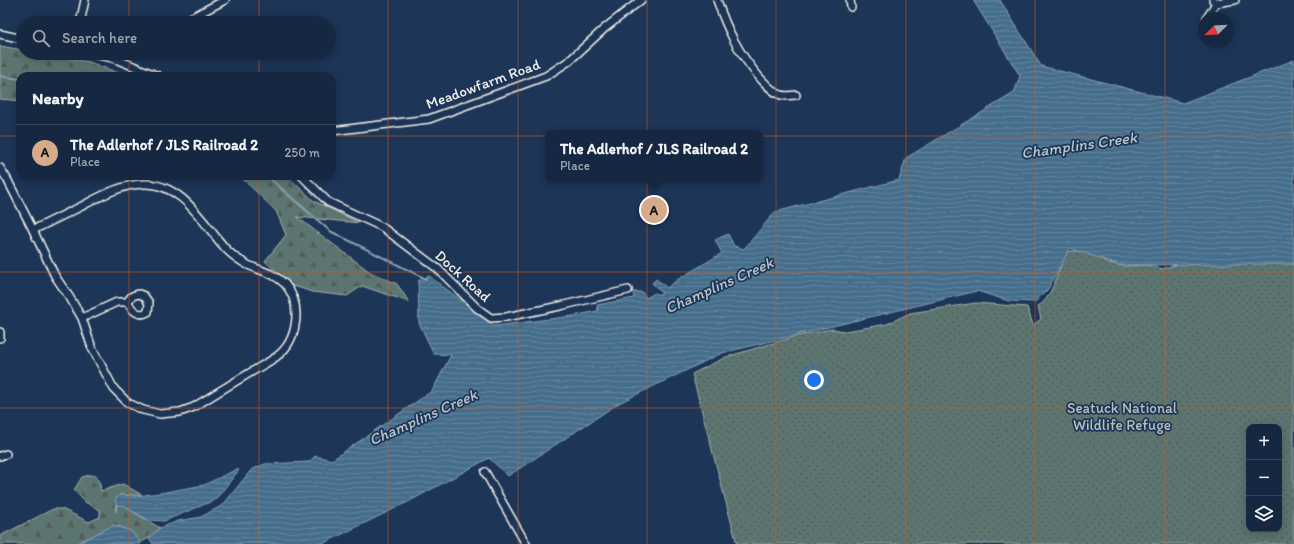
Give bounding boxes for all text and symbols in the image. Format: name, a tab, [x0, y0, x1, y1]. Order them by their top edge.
north arrow	[1198, 12, 1234, 48]
search box	[16, 16, 336, 60]
icon: search	[30, 27, 52, 49]
text: Search here	[62, 29, 137, 47]
street label: Meadowfarm Road	[424, 55, 542, 113]
text: Nearby	[32, 88, 84, 108]
water label: Champlins Creek	[1020, 127, 1139, 163]
popup	[545, 130, 763, 182]
text: The Adlerhof / JLS Railroad 2	[70, 136, 258, 154]
text: The Adlerhof / JLS Railroad 2	[560, 140, 748, 158]
text: A	[41, 145, 49, 160]
text: 250 m	[284, 145, 320, 160]
text: Place	[70, 154, 100, 169]
text: Place	[560, 158, 590, 173]
pin: A	[641, 195, 667, 225]
street label: Dock Road	[432, 246, 494, 306]
water label: Champlins Creek	[662, 252, 777, 317]
your location	[804, 370, 824, 390]
water label: Champlins Creek	[366, 384, 481, 449]
park label: Seatuck National Wildlife Refuge	[1067, 399, 1178, 434]
map controls	[1246, 424, 1282, 532]
button: +	[1246, 424, 1282, 460]
button: −	[1246, 460, 1282, 496]
button: layers	[1246, 496, 1282, 532]

